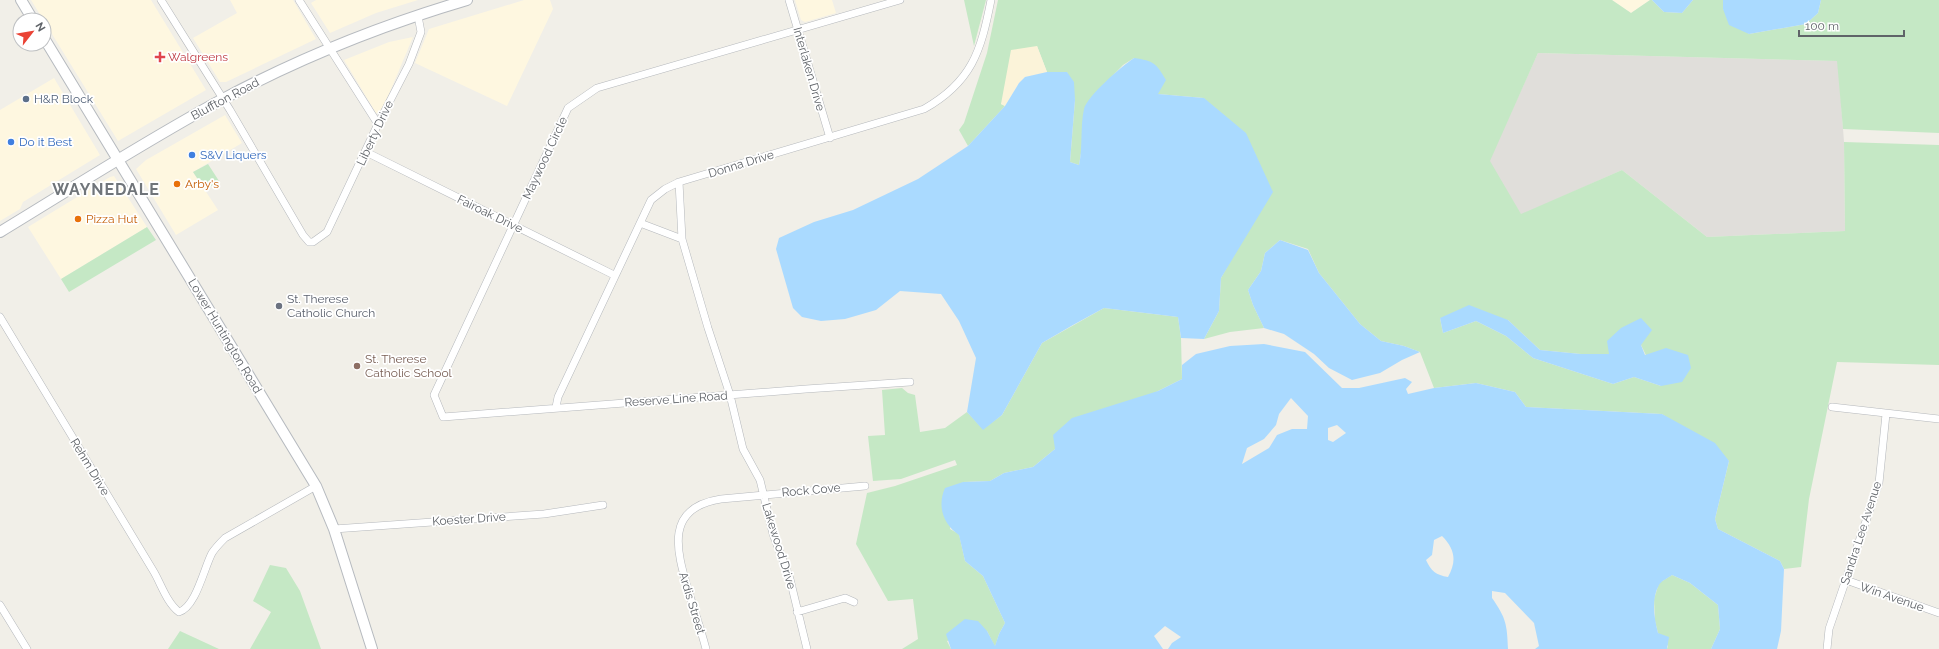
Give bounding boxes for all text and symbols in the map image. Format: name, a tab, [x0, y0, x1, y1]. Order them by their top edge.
north arrow	[12, 12, 52, 52]
scale bar	[1799, 12, 1904, 38]
text: 100 m	[1805, 19, 1839, 33]
text: N	[32, 20, 48, 34]
street label: Interlaken Drive	[790, 25, 828, 113]
place label: Walgreens	[168, 50, 228, 64]
marker: Walgreens	[155, 52, 165, 62]
street label: Bluffton Road	[188, 75, 262, 123]
place label: H&R Block	[34, 92, 94, 106]
marker: H&R Block	[21, 94, 31, 104]
street label: Liberty Drive	[354, 98, 396, 168]
street label: Maywood Circle	[520, 115, 570, 201]
place label: Do it Best	[19, 135, 72, 149]
marker: Do it Best	[6, 137, 16, 147]
street label: Donna Drive	[706, 147, 776, 181]
place label: S&V Liquers	[200, 148, 267, 162]
marker: S&V Liquers	[187, 150, 197, 160]
place label: Arby's	[185, 177, 219, 191]
marker: Arby's	[172, 179, 182, 189]
district label: WAYNEDALE	[52, 180, 160, 199]
street label: Fairoak Drive	[455, 192, 525, 236]
place label: Pizza Hut	[86, 212, 138, 226]
marker: Pizza Hut	[73, 214, 83, 224]
street label: Lower Huntington Road	[185, 276, 265, 396]
place label: St. Therese Catholic Church	[287, 292, 375, 320]
marker: St. Therese Catholic Church	[274, 301, 284, 311]
place label: St. Therese Catholic School	[365, 352, 453, 380]
marker: St. Therese Catholic School	[352, 361, 362, 371]
street label: Reserve Line Road	[624, 388, 728, 410]
street label: Rehm Drive	[67, 436, 113, 498]
street label: Rock Cove	[781, 480, 841, 500]
street label: Sandra Lee Avenue	[1838, 480, 1884, 586]
street label: Lakewood Drive	[759, 501, 799, 591]
street label: Koester Drive	[432, 509, 506, 529]
street label: Ardis Street	[676, 570, 708, 636]
street label: Win Avenue	[1858, 579, 1926, 615]

